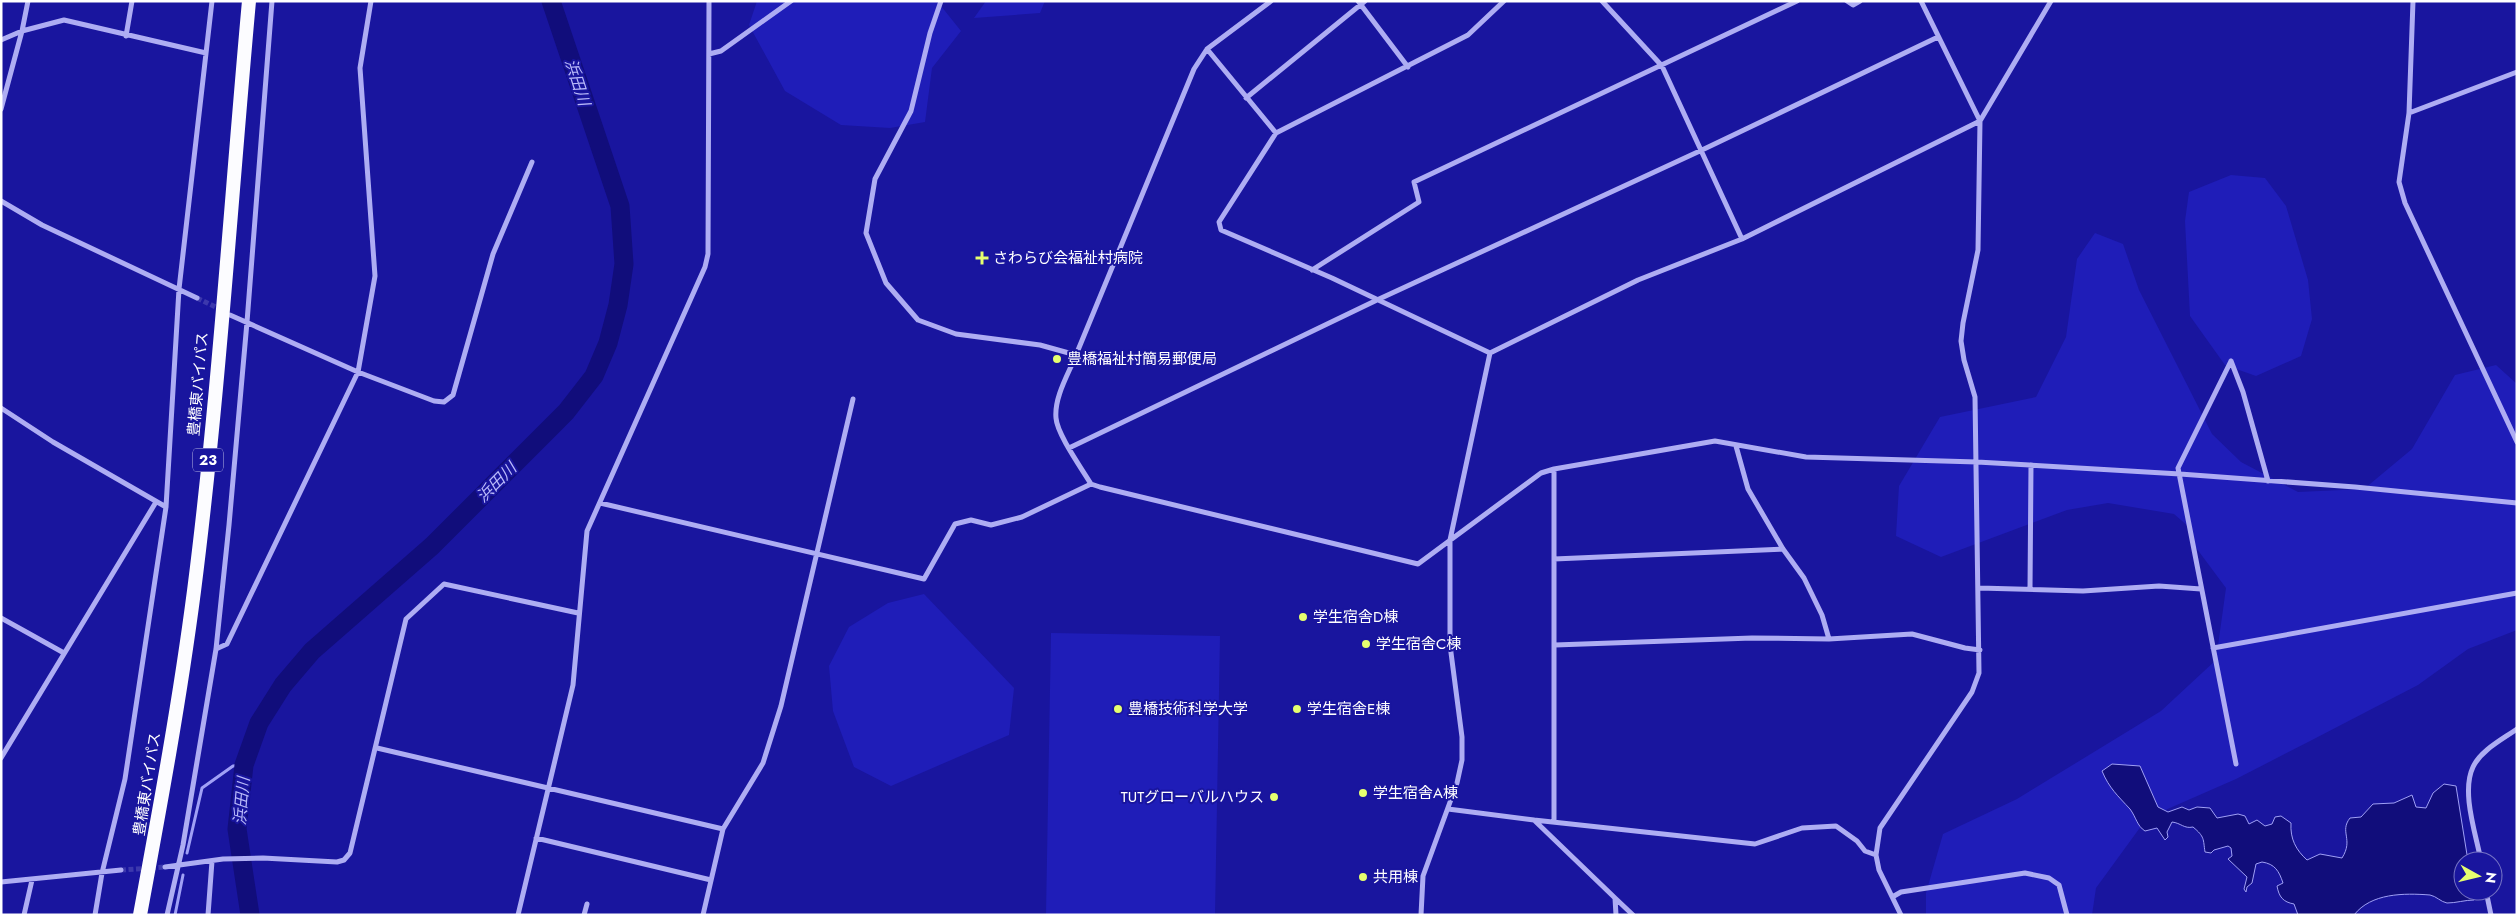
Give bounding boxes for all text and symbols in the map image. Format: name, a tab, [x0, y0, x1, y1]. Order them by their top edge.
water label: 浜田川	[559, 56, 596, 110]
place label: さわらび会福祉村病院	[993, 247, 1143, 269]
marker: さわらび会福祉村病院	[975, 251, 989, 265]
street label: 豊橋東バイパス	[182, 331, 214, 437]
place label: 豊橋福祉村簡易郵便局	[1067, 348, 1217, 370]
marker: 豊橋福祉村簡易郵便局	[1051, 353, 1063, 365]
road number: 23	[193, 448, 223, 472]
water label: 浜田川	[471, 456, 523, 507]
place label: 学生宿舎D棟	[1313, 606, 1398, 628]
marker: 学生宿舎D棟	[1297, 611, 1309, 623]
place label: 学生宿舎C棟	[1376, 633, 1461, 655]
marker: 学生宿舎C棟	[1360, 638, 1372, 650]
place label: 豊橋技術科学大学	[1128, 698, 1248, 720]
place label: 学生宿舎E棟	[1307, 698, 1390, 720]
marker: 豊橋技術科学大学	[1112, 703, 1124, 715]
marker: 学生宿舎E棟	[1291, 703, 1303, 715]
street label: 豊橋東バイパス	[128, 731, 166, 837]
water label: 浜田川	[228, 774, 255, 826]
place label: 学生宿舎A棟	[1373, 782, 1458, 804]
place label: TUTグローバルハウス	[1121, 786, 1264, 808]
marker: 学生宿舎A棟	[1357, 787, 1369, 799]
marker: TUTグローバルハウス	[1268, 791, 1280, 803]
north arrow	[2453, 851, 2503, 901]
place label: 共用棟	[1373, 866, 1418, 888]
marker: 共用棟	[1357, 871, 1369, 883]
text: N	[2480, 871, 2502, 885]

